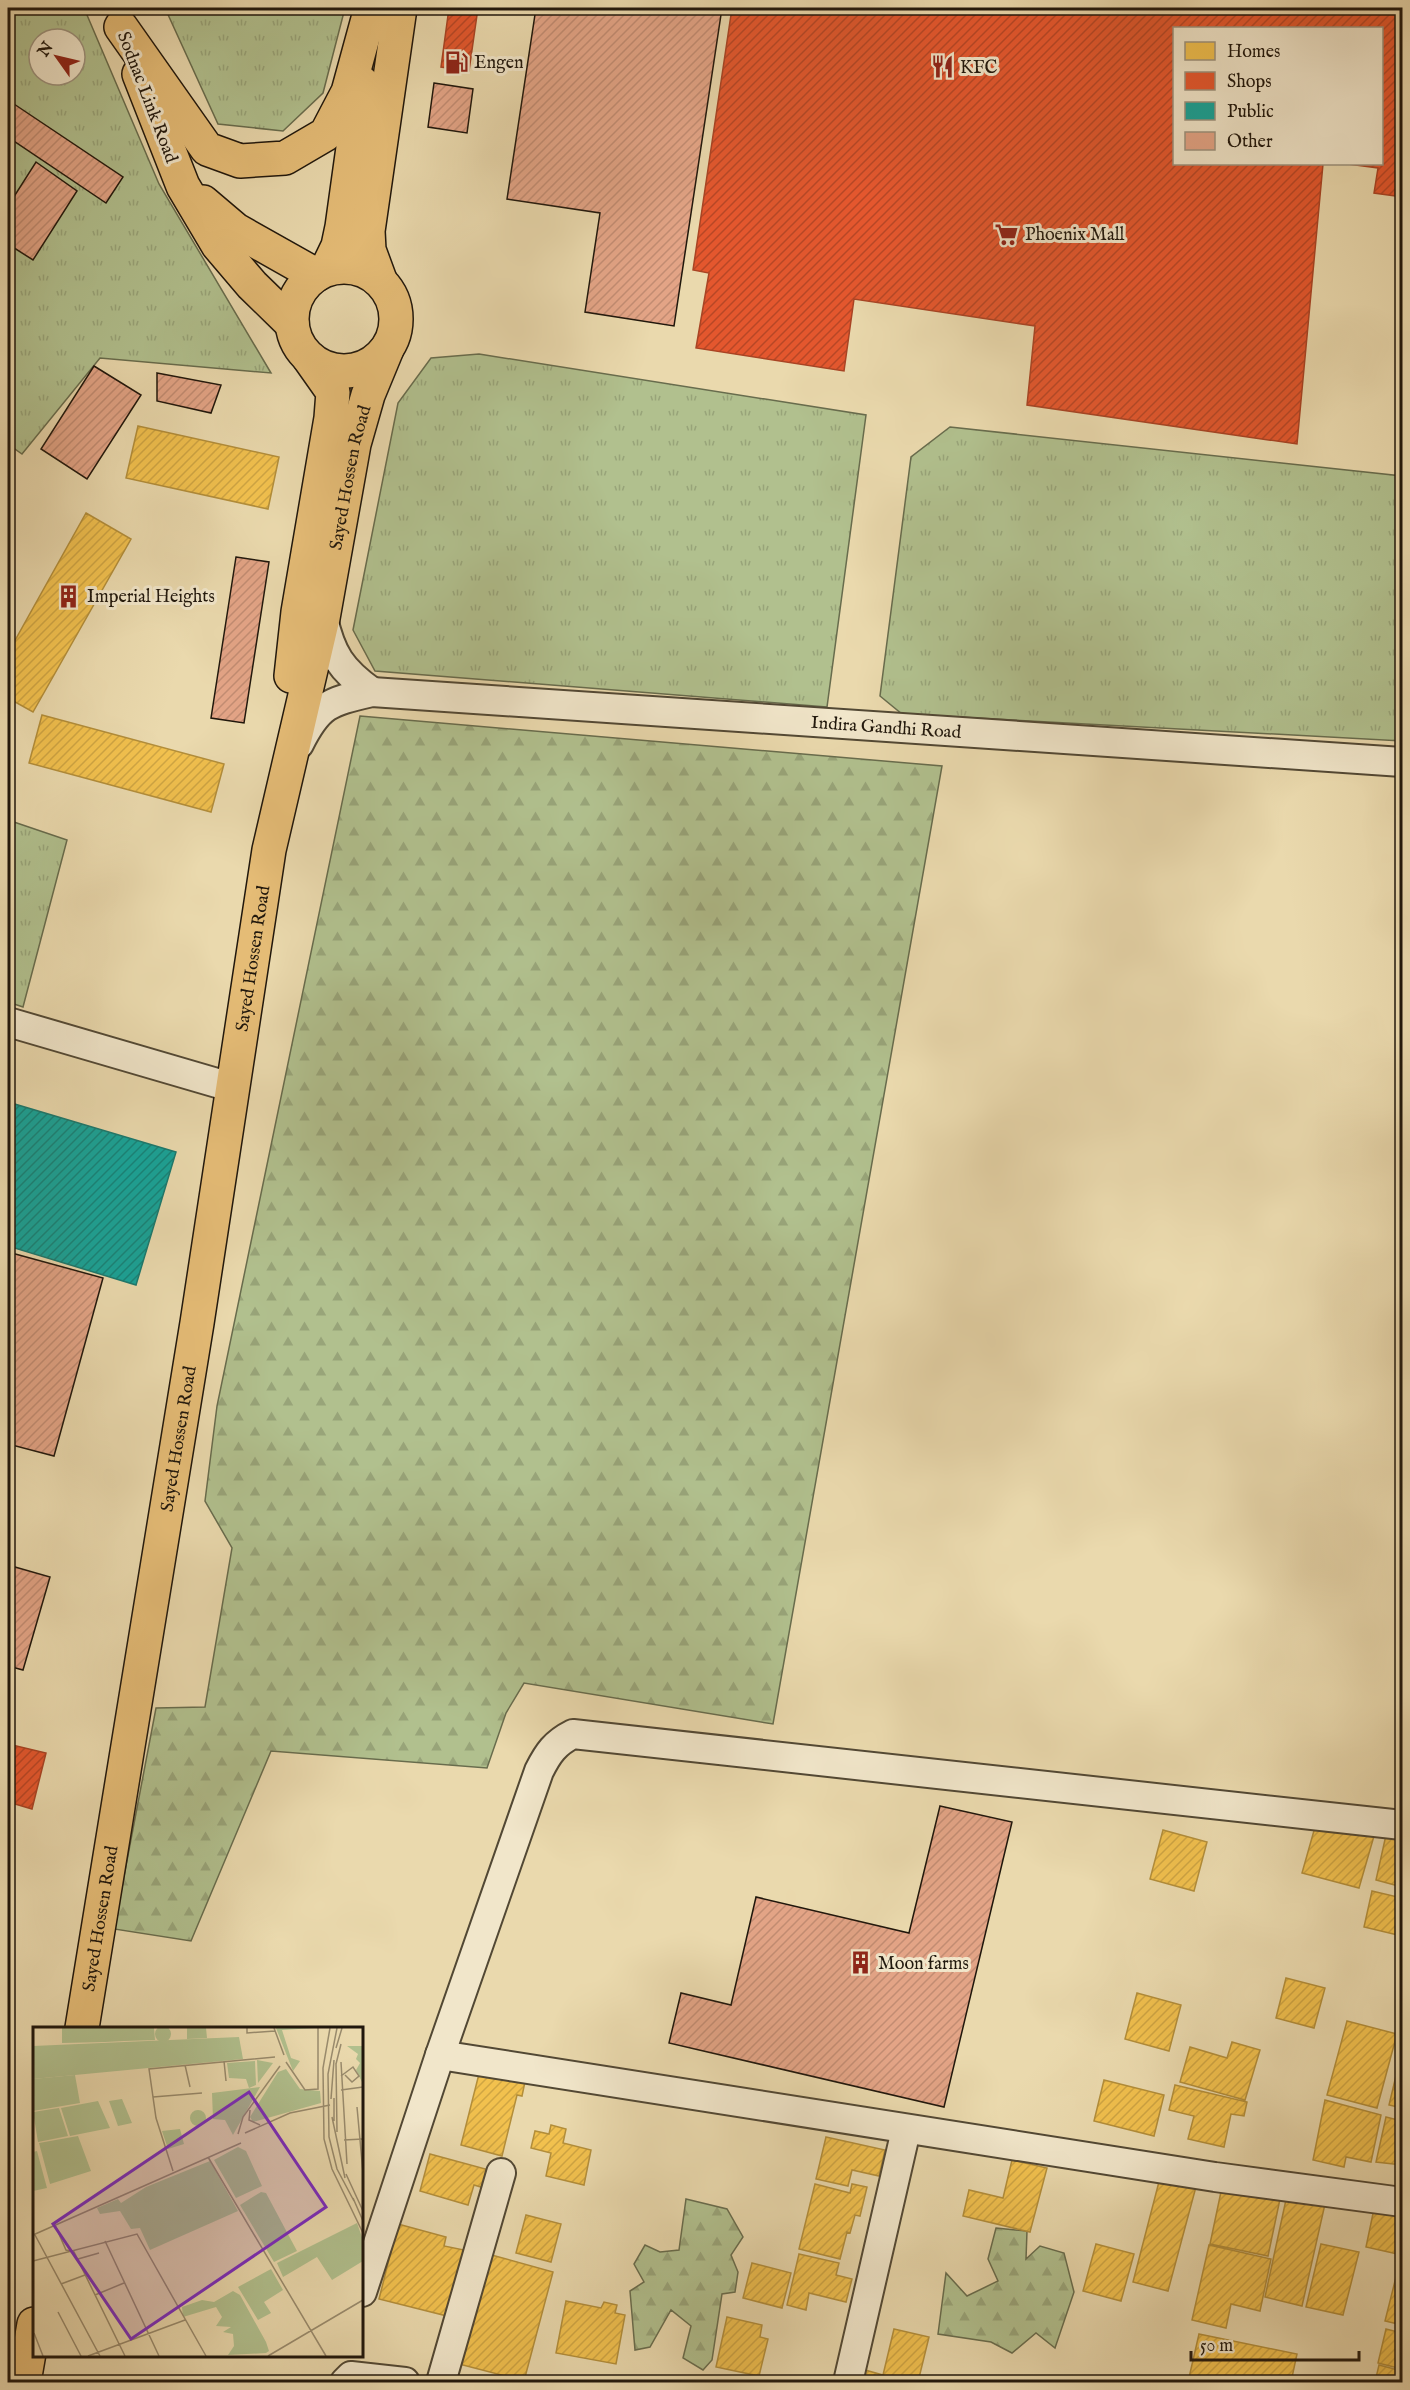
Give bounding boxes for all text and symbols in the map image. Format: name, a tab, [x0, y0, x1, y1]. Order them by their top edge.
north arrow	[27, 27, 87, 87]
legend	[1173, 27, 1383, 165]
street label: Sodnac Link Road	[111, 29, 182, 167]
text: N	[34, 38, 58, 62]
text: Homes	[1227, 41, 1280, 64]
fuel station icon: Engen	[443, 49, 469, 75]
place label: Engen	[474, 52, 524, 75]
restaurant icon: KFC	[929, 54, 955, 80]
place label: KFC	[960, 57, 997, 80]
text: Shops	[1227, 71, 1272, 94]
text: Public	[1227, 101, 1274, 124]
text: Other	[1227, 131, 1273, 154]
supermarket icon: Phoenix Mall	[994, 221, 1020, 247]
place label: Phoenix Mall	[1025, 224, 1125, 247]
street label: Sayed Hossen Road	[325, 402, 378, 552]
building icon: Imperial Heights	[56, 583, 82, 609]
place label: Imperial Heights	[87, 586, 215, 609]
street label: Indira Gandhi Road	[810, 712, 962, 745]
street label: Sayed Hossen Road	[232, 884, 276, 1033]
street label: Sayed Hossen Road	[156, 1364, 203, 1514]
street label: Sayed Hossen Road	[78, 1844, 125, 1993]
building icon: Moon farms	[847, 1950, 873, 1976]
place label: Moon farms	[878, 1953, 969, 1976]
inset map	[33, 2027, 363, 2357]
scale bar	[1191, 2324, 1359, 2362]
text: 50 m	[1200, 2335, 1233, 2358]

